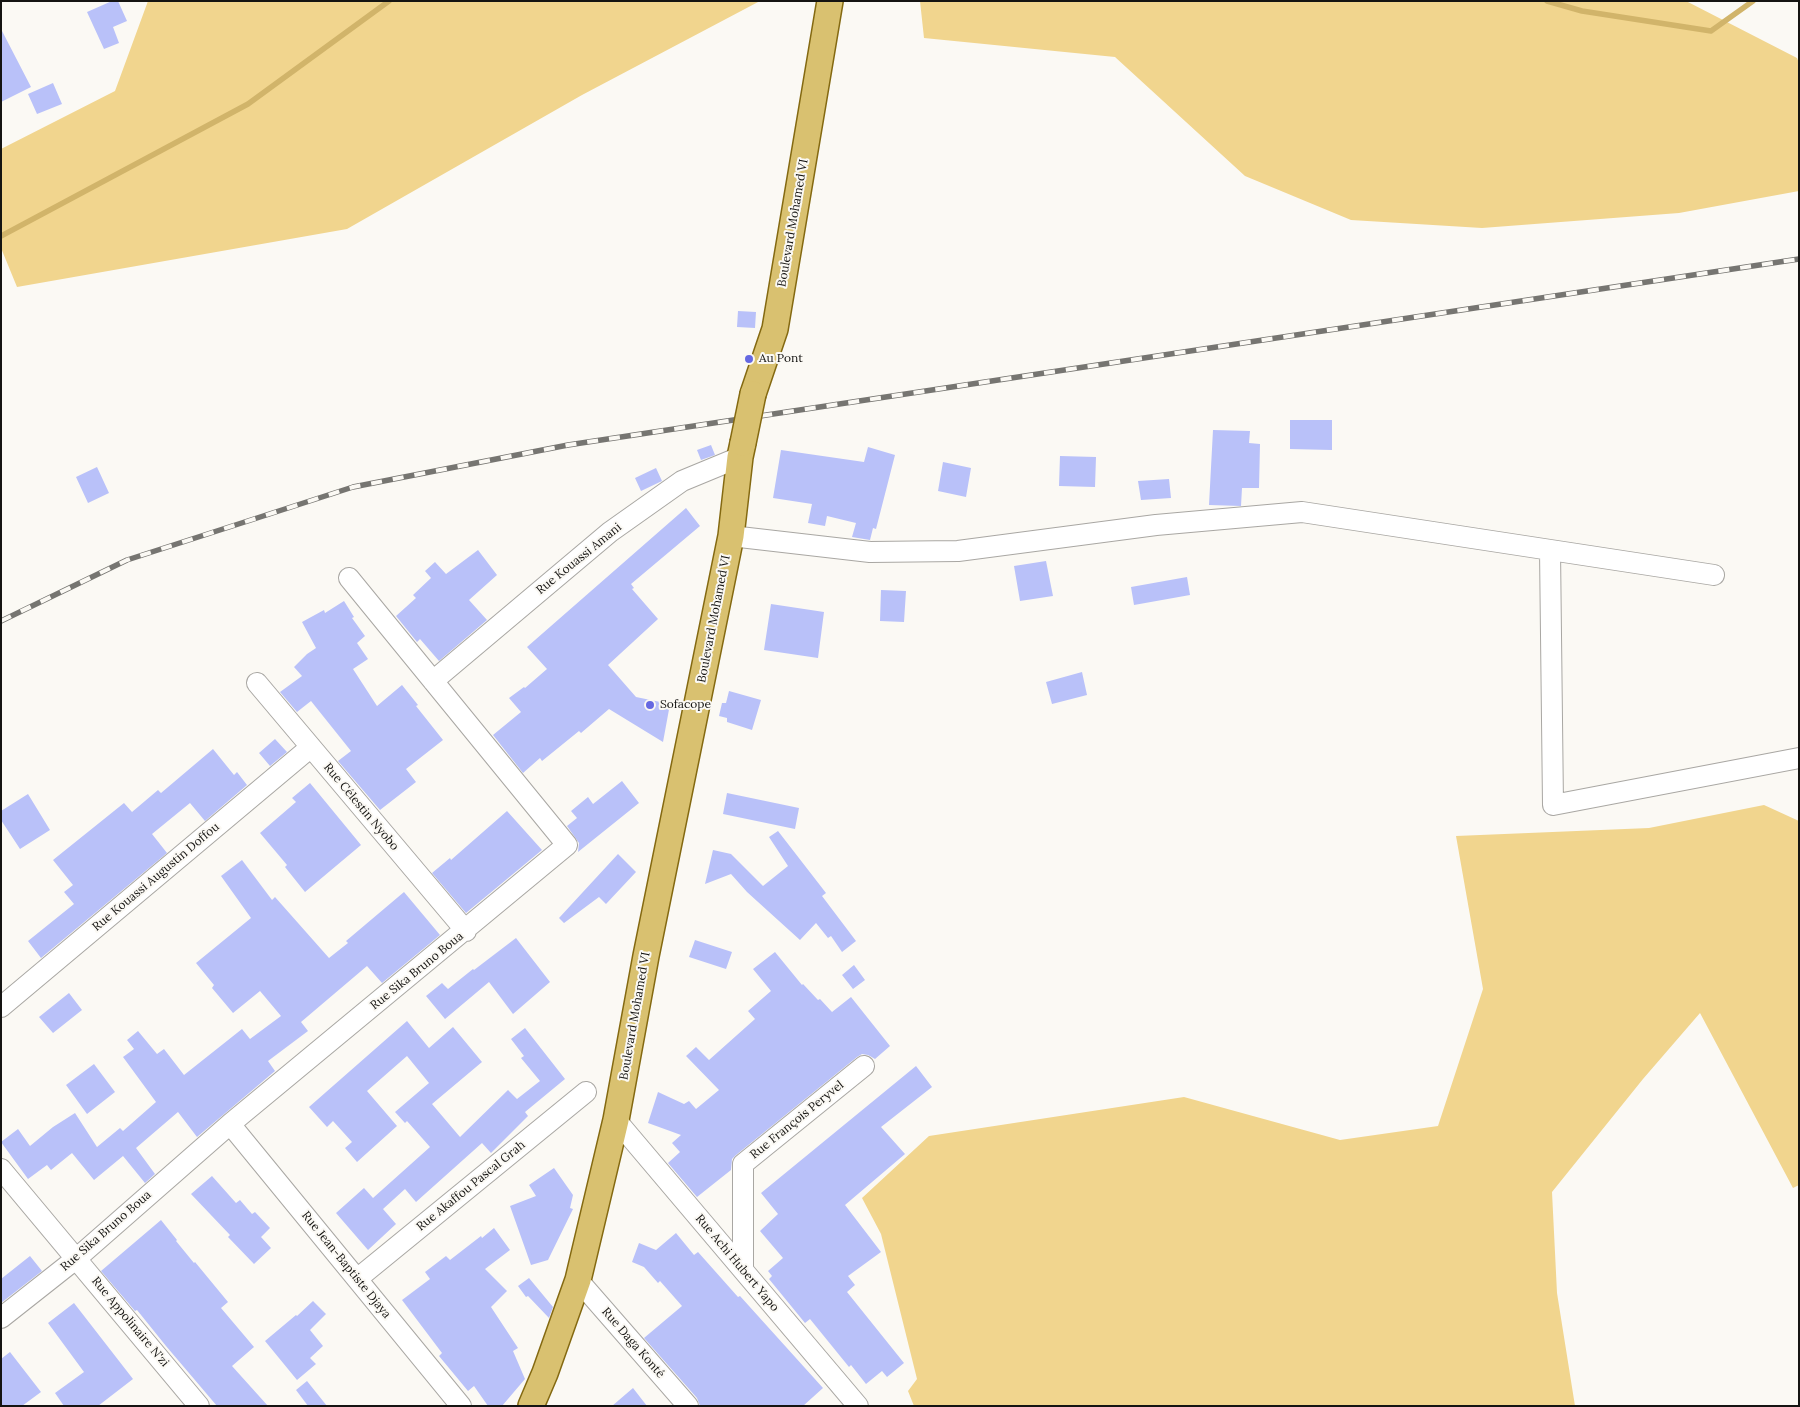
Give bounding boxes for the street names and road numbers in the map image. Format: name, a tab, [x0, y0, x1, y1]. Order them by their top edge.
street label: Boulevard Mohamed VI	[775, 158, 811, 288]
street label: Rue Kouassi Amani	[533, 520, 625, 598]
street label: Boulevard Mohamed VI	[695, 554, 733, 684]
street label: Rue Célestin Nyobo	[320, 760, 402, 854]
street label: Rue Kouassi Augustin Doffou	[90, 820, 222, 934]
street label: Rue Sika Bruno Boua	[368, 929, 466, 1013]
street label: Boulevard Mohamed VI	[617, 951, 653, 1081]
street label: Rue François Peryvel	[747, 1078, 847, 1162]
street label: Rue Akaffou Pascal Grah	[414, 1138, 528, 1234]
street label: Rue Sika Bruno Boua	[58, 1188, 154, 1274]
street label: Rue Jean-Baptiste Djaya	[298, 1209, 394, 1321]
street label: Rue Achi Hubert Yapo	[692, 1212, 782, 1314]
street label: Rue Appolinaire N'zi	[88, 1274, 172, 1370]
street label: Rue Daga Konté	[598, 1305, 668, 1381]

